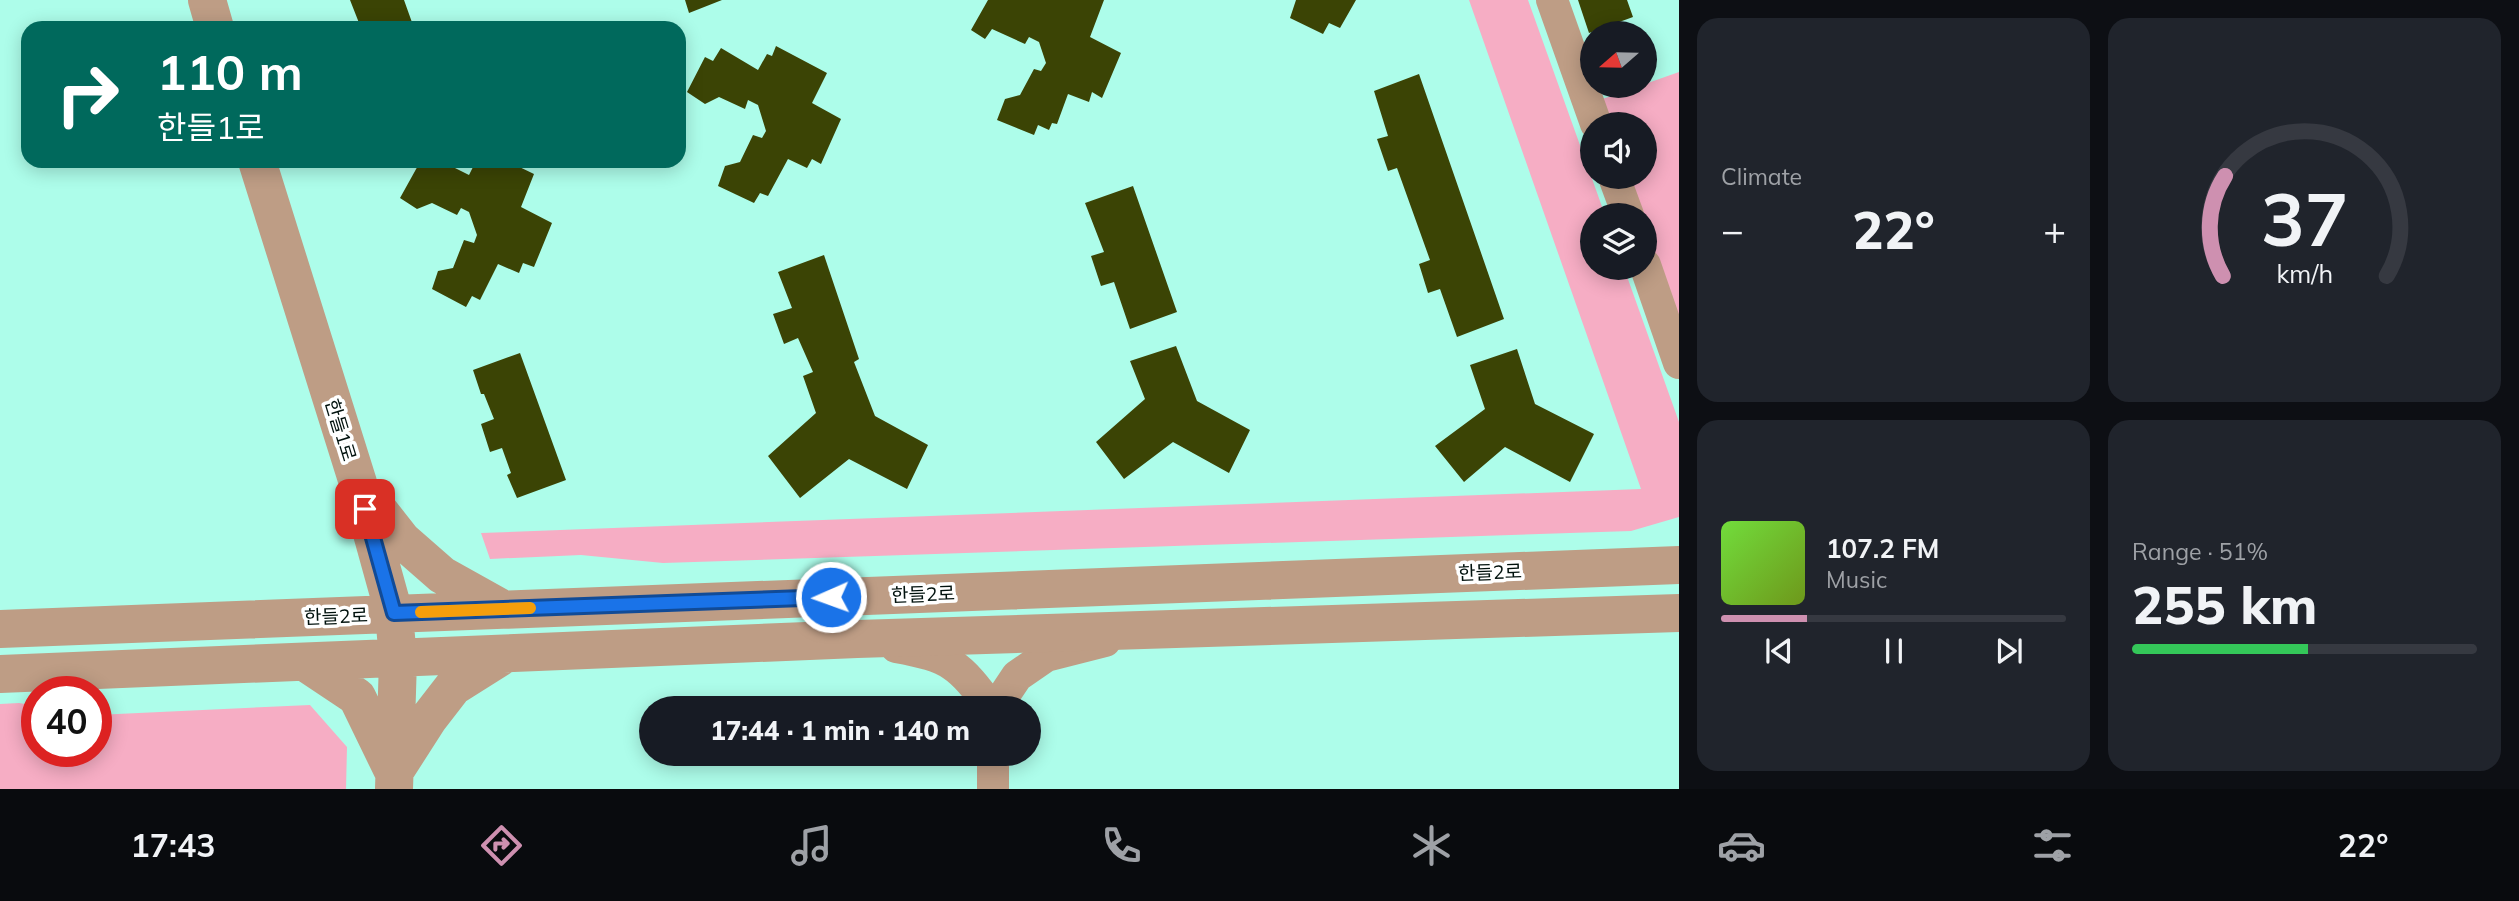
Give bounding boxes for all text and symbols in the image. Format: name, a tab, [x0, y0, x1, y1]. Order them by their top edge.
north arrow	[1580, 21, 1657, 98]
map controls	[1580, 21, 1657, 280]
text: 110 m	[157, 41, 303, 102]
icon: right	[42, 49, 133, 140]
text: 한들1로	[157, 107, 265, 147]
button: sound	[1580, 112, 1657, 189]
text: Climate	[1721, 162, 1802, 191]
text: 37	[2261, 173, 2348, 264]
text: 22°	[1852, 197, 1935, 262]
button: layers	[1580, 203, 1657, 280]
text: −	[1721, 206, 1744, 254]
text: +	[2043, 206, 2066, 254]
text: km/h	[2276, 258, 2333, 289]
street label: 한들1로	[320, 396, 362, 464]
pin	[335, 479, 395, 539]
icon: arrive	[346, 490, 384, 528]
text: 107.2 FM	[1826, 532, 1939, 565]
text: Range · 51%	[2132, 537, 2268, 566]
street label: 한들2로	[1458, 559, 1522, 585]
position arrow	[794, 560, 868, 634]
text: Music	[1826, 565, 1887, 594]
text: 255 km	[2132, 572, 2317, 637]
street label: 한들2로	[891, 581, 955, 607]
street label: 한들2로	[304, 603, 368, 629]
icon: previous	[1760, 632, 1798, 670]
icon: pause	[1875, 632, 1913, 670]
icon: next	[1990, 632, 2028, 670]
speed limit sign: 40	[21, 676, 112, 767]
text: 17:44 · 1 min · 140 m	[710, 714, 970, 747]
icon: directions	[477, 821, 526, 870]
icon: music	[787, 821, 836, 870]
icon: phone	[1097, 821, 1146, 870]
icon: climate	[1407, 821, 1456, 870]
icon: car	[1717, 821, 1766, 870]
icon: filters	[2028, 821, 2077, 870]
text: 17:43	[131, 825, 215, 865]
text: 22°	[2338, 825, 2388, 865]

